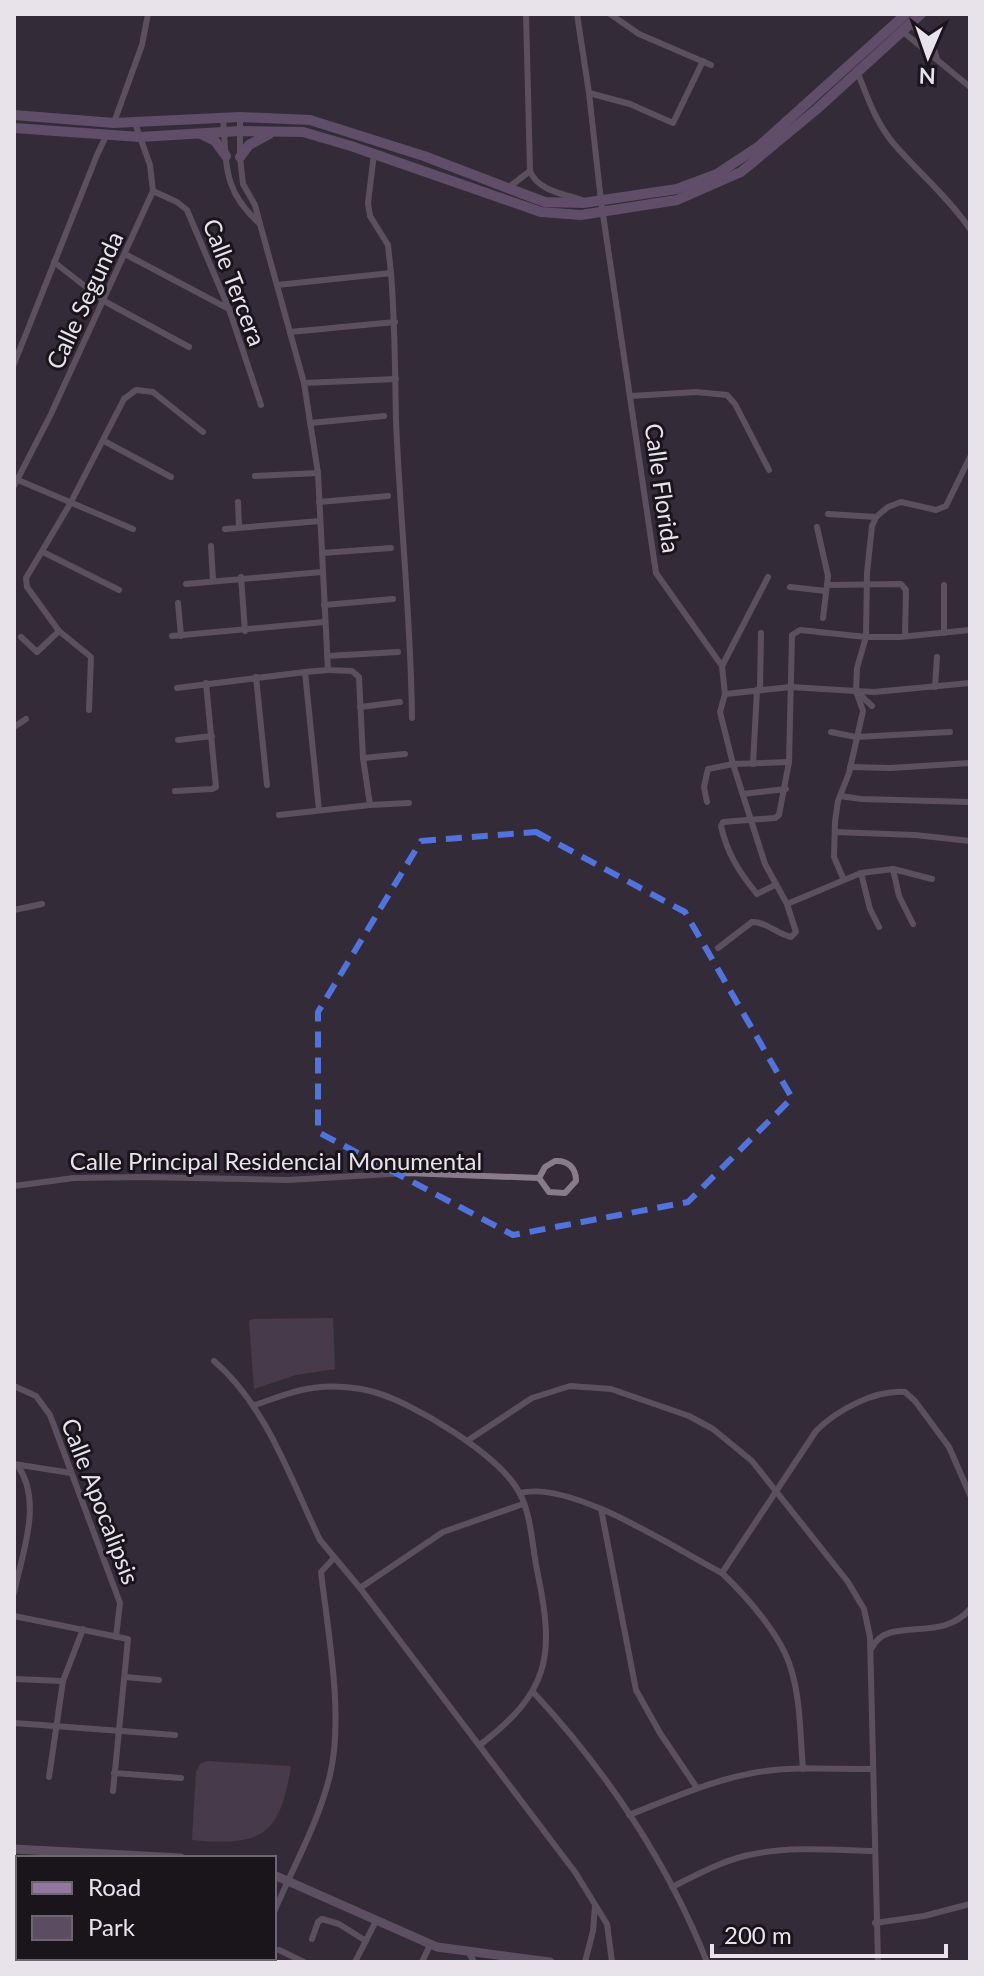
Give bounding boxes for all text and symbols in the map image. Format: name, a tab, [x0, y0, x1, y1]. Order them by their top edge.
north arrow	[888, 16, 968, 96]
text: N	[918, 63, 936, 90]
street label: Calle Tercera	[197, 214, 273, 350]
street label: Calle Segunda	[40, 227, 128, 373]
street label: Calle Florida	[640, 421, 686, 555]
street label: Calle Principal Residencial Monumental	[70, 1146, 482, 1175]
street label: Calle Apocalipsis	[56, 1414, 146, 1588]
legend	[16, 1856, 276, 1960]
text: Road	[88, 1872, 141, 1901]
scale bar	[712, 1908, 946, 1958]
text: Park	[88, 1912, 136, 1941]
text: 200 m	[724, 1920, 792, 1949]

